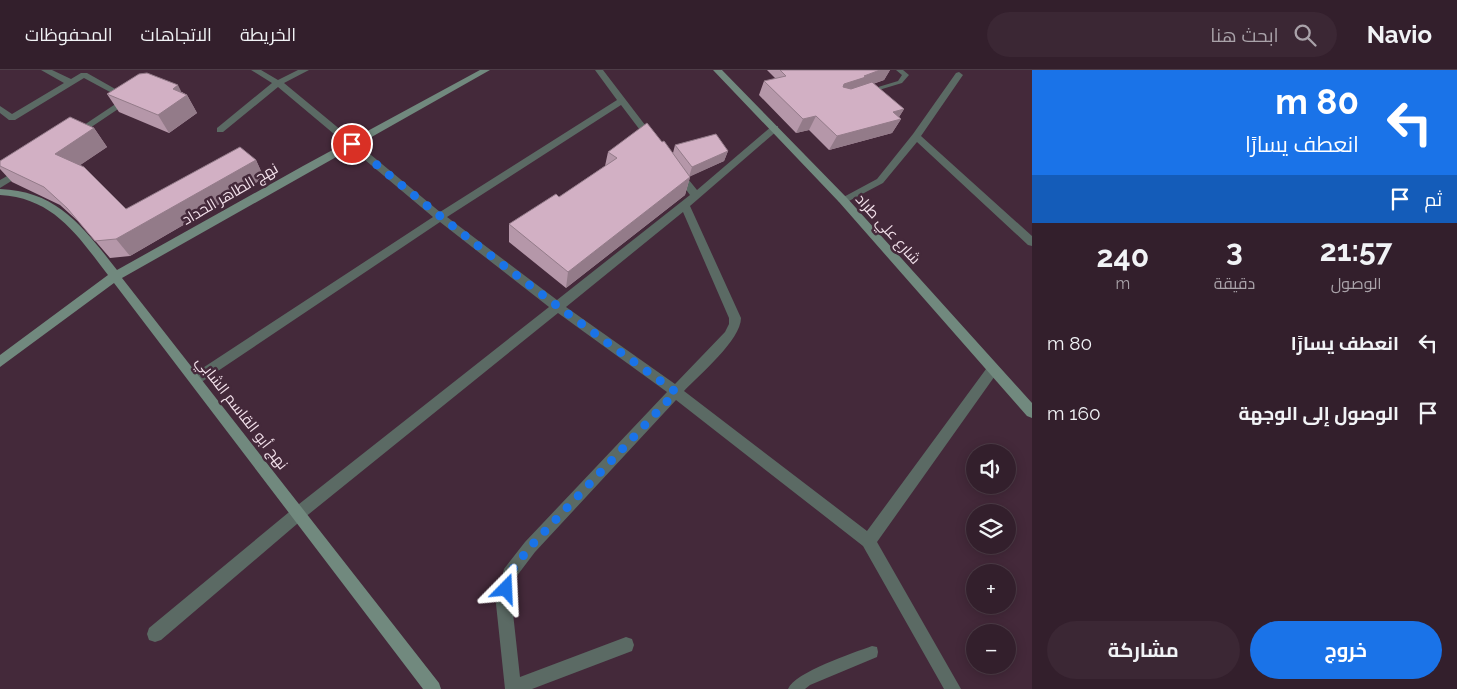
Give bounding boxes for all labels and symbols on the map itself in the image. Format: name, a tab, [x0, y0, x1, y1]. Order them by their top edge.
pin	[331, 123, 373, 165]
street label: نهج الطاهر الحداد	[179, 159, 282, 230]
street label: شارع علي طراد	[850, 190, 924, 270]
street label: نهج أبو القاسم الشابي	[190, 352, 293, 475]
position arrow	[479, 562, 531, 614]

